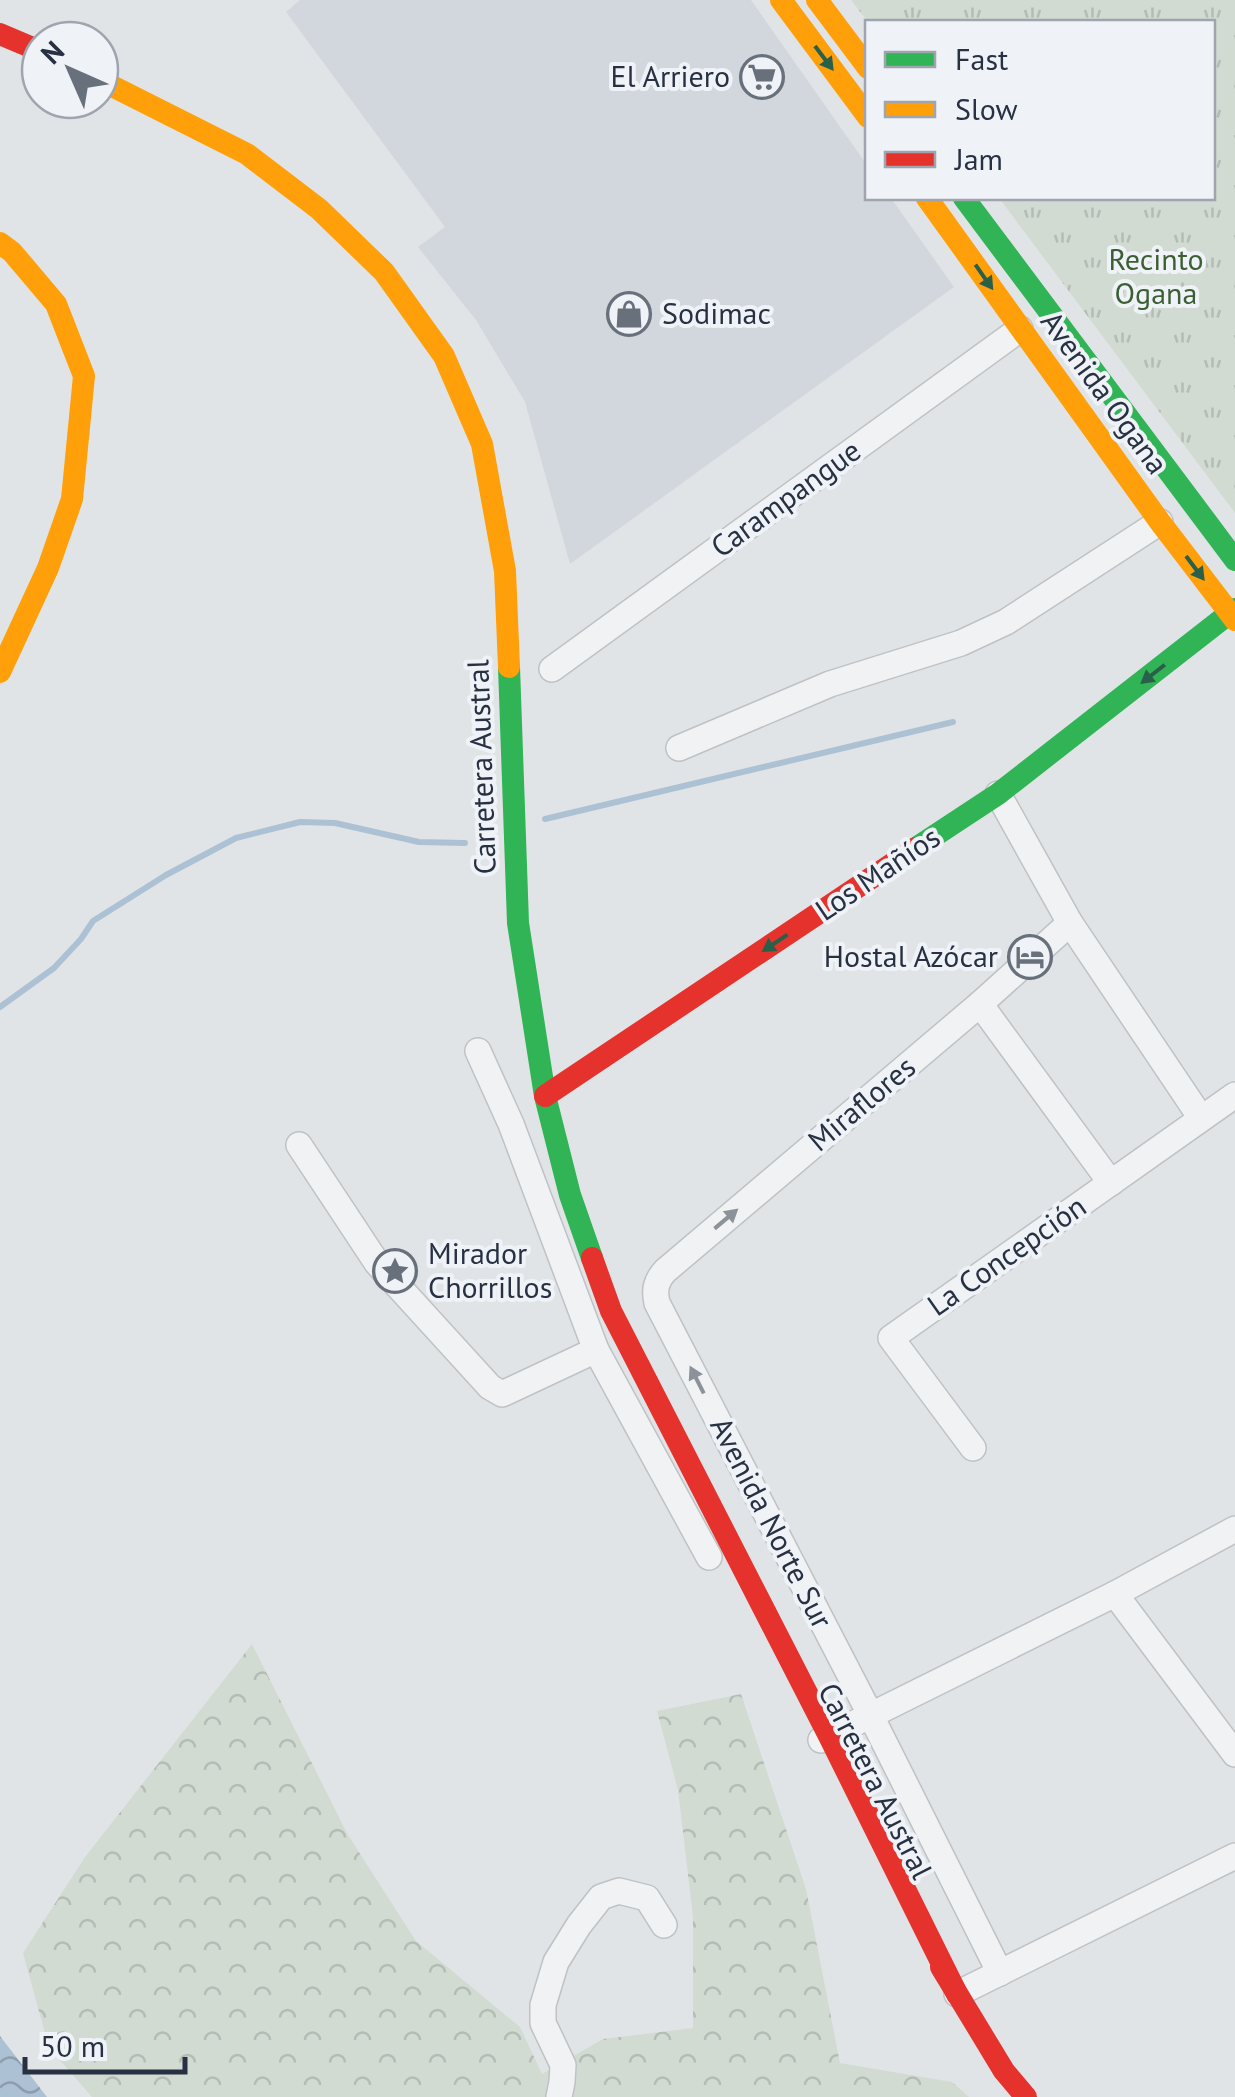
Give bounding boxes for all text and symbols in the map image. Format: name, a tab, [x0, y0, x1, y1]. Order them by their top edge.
north arrow	[20, 20, 120, 120]
legend	[865, 20, 1215, 200]
text: N	[32, 32, 72, 72]
text: Fast	[955, 39, 1008, 78]
one-way arrow	[814, 45, 834, 71]
supermarket icon: El Arriero	[739, 54, 785, 100]
place label: El Arriero	[611, 56, 730, 95]
text: Slow	[955, 89, 1018, 128]
text: Jam	[953, 139, 1003, 178]
park label: Recinto Ogana	[1108, 239, 1204, 312]
one-way arrow	[974, 263, 993, 290]
shop icon: Sodimac	[606, 291, 652, 337]
place label: Sodimac	[662, 293, 771, 332]
street label: Avenida Ogana	[1033, 303, 1177, 481]
street label: Carampangue	[702, 430, 868, 565]
one-way arrow	[1185, 555, 1205, 581]
street label: Carretera Austral	[457, 659, 504, 875]
one-way arrow	[1141, 663, 1167, 684]
street label: Los Mañíos	[807, 817, 947, 929]
one-way arrow	[761, 933, 788, 952]
hotel icon: Hostal Azócar	[1007, 934, 1053, 980]
place label: Hostal Azócar	[824, 936, 998, 975]
street label: Miraflores	[799, 1047, 923, 1159]
street label: La Concepción	[919, 1186, 1093, 1324]
one-way arrow	[714, 1209, 739, 1230]
place label: Mirador Chorrillos	[428, 1233, 552, 1306]
place icon: Mirador Chorrillos	[372, 1248, 418, 1294]
one-way arrow	[689, 1366, 706, 1395]
street label: Avenida Norte Sur	[702, 1410, 842, 1635]
street label: Carretera Austral	[810, 1676, 943, 1885]
scale bar	[25, 2012, 185, 2074]
text: 50 m	[40, 2026, 105, 2065]

